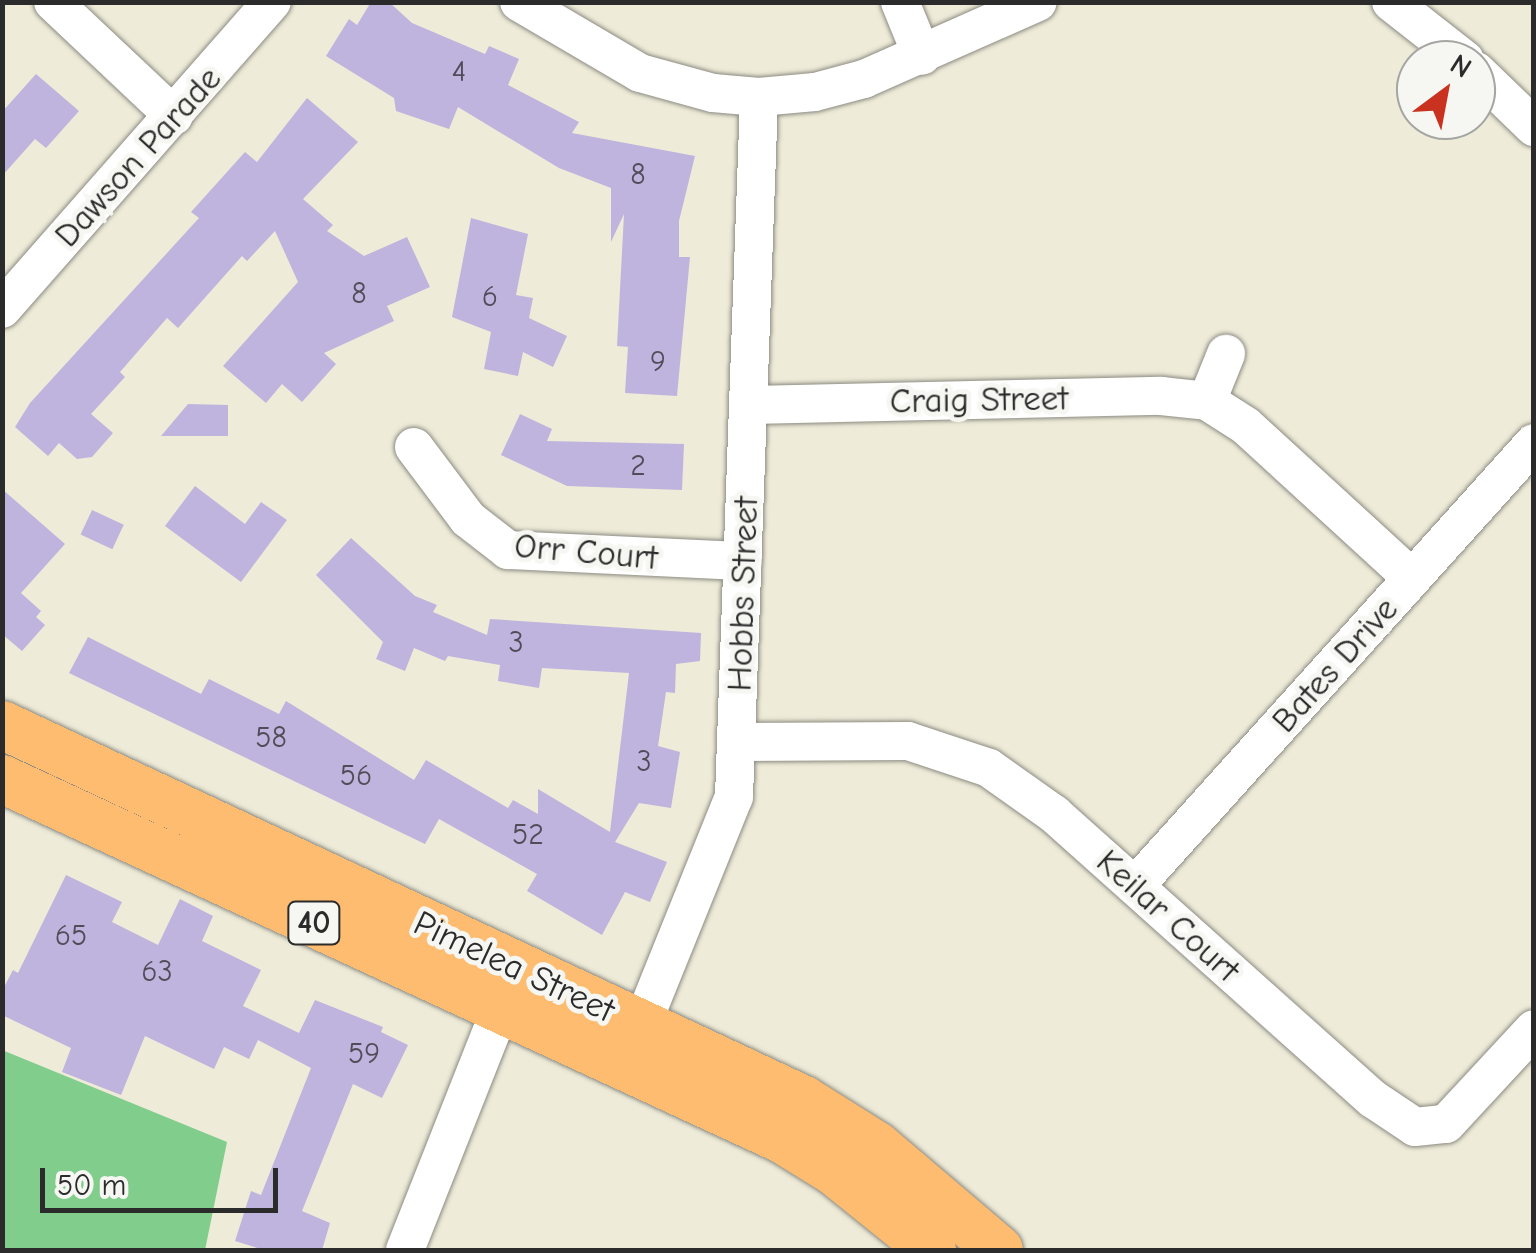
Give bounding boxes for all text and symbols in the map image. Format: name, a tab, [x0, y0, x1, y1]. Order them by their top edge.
north arrow	[1396, 40, 1496, 140]
text: N	[1445, 48, 1477, 85]
house number: 4	[452, 54, 466, 90]
street label: Dawson Parade	[46, 58, 230, 256]
house number: 8	[630, 157, 646, 193]
house number: 8	[351, 276, 367, 312]
house number: 6	[482, 279, 498, 315]
house number: 9	[650, 344, 666, 380]
street label: Craig Street	[889, 377, 1069, 423]
house number: 2	[630, 448, 646, 484]
street label: Hobbs Street	[719, 496, 767, 692]
street label: Orr Court	[513, 525, 659, 579]
street label: Bates Drive	[1263, 589, 1407, 741]
house number: 3	[508, 625, 524, 661]
house number: 58	[255, 720, 287, 756]
house number: 3	[636, 744, 652, 780]
house number: 56	[340, 758, 372, 794]
house number: 52	[512, 817, 544, 853]
street label: Keilar Court	[1088, 841, 1248, 991]
road number: 40	[286, 896, 342, 950]
street label: Pimelea Street	[407, 902, 621, 1032]
house number: 65	[55, 918, 87, 954]
house number: 63	[141, 954, 173, 990]
house number: 59	[348, 1036, 380, 1072]
scale bar	[45, 1148, 282, 1210]
text: 50 m	[57, 1168, 126, 1203]

